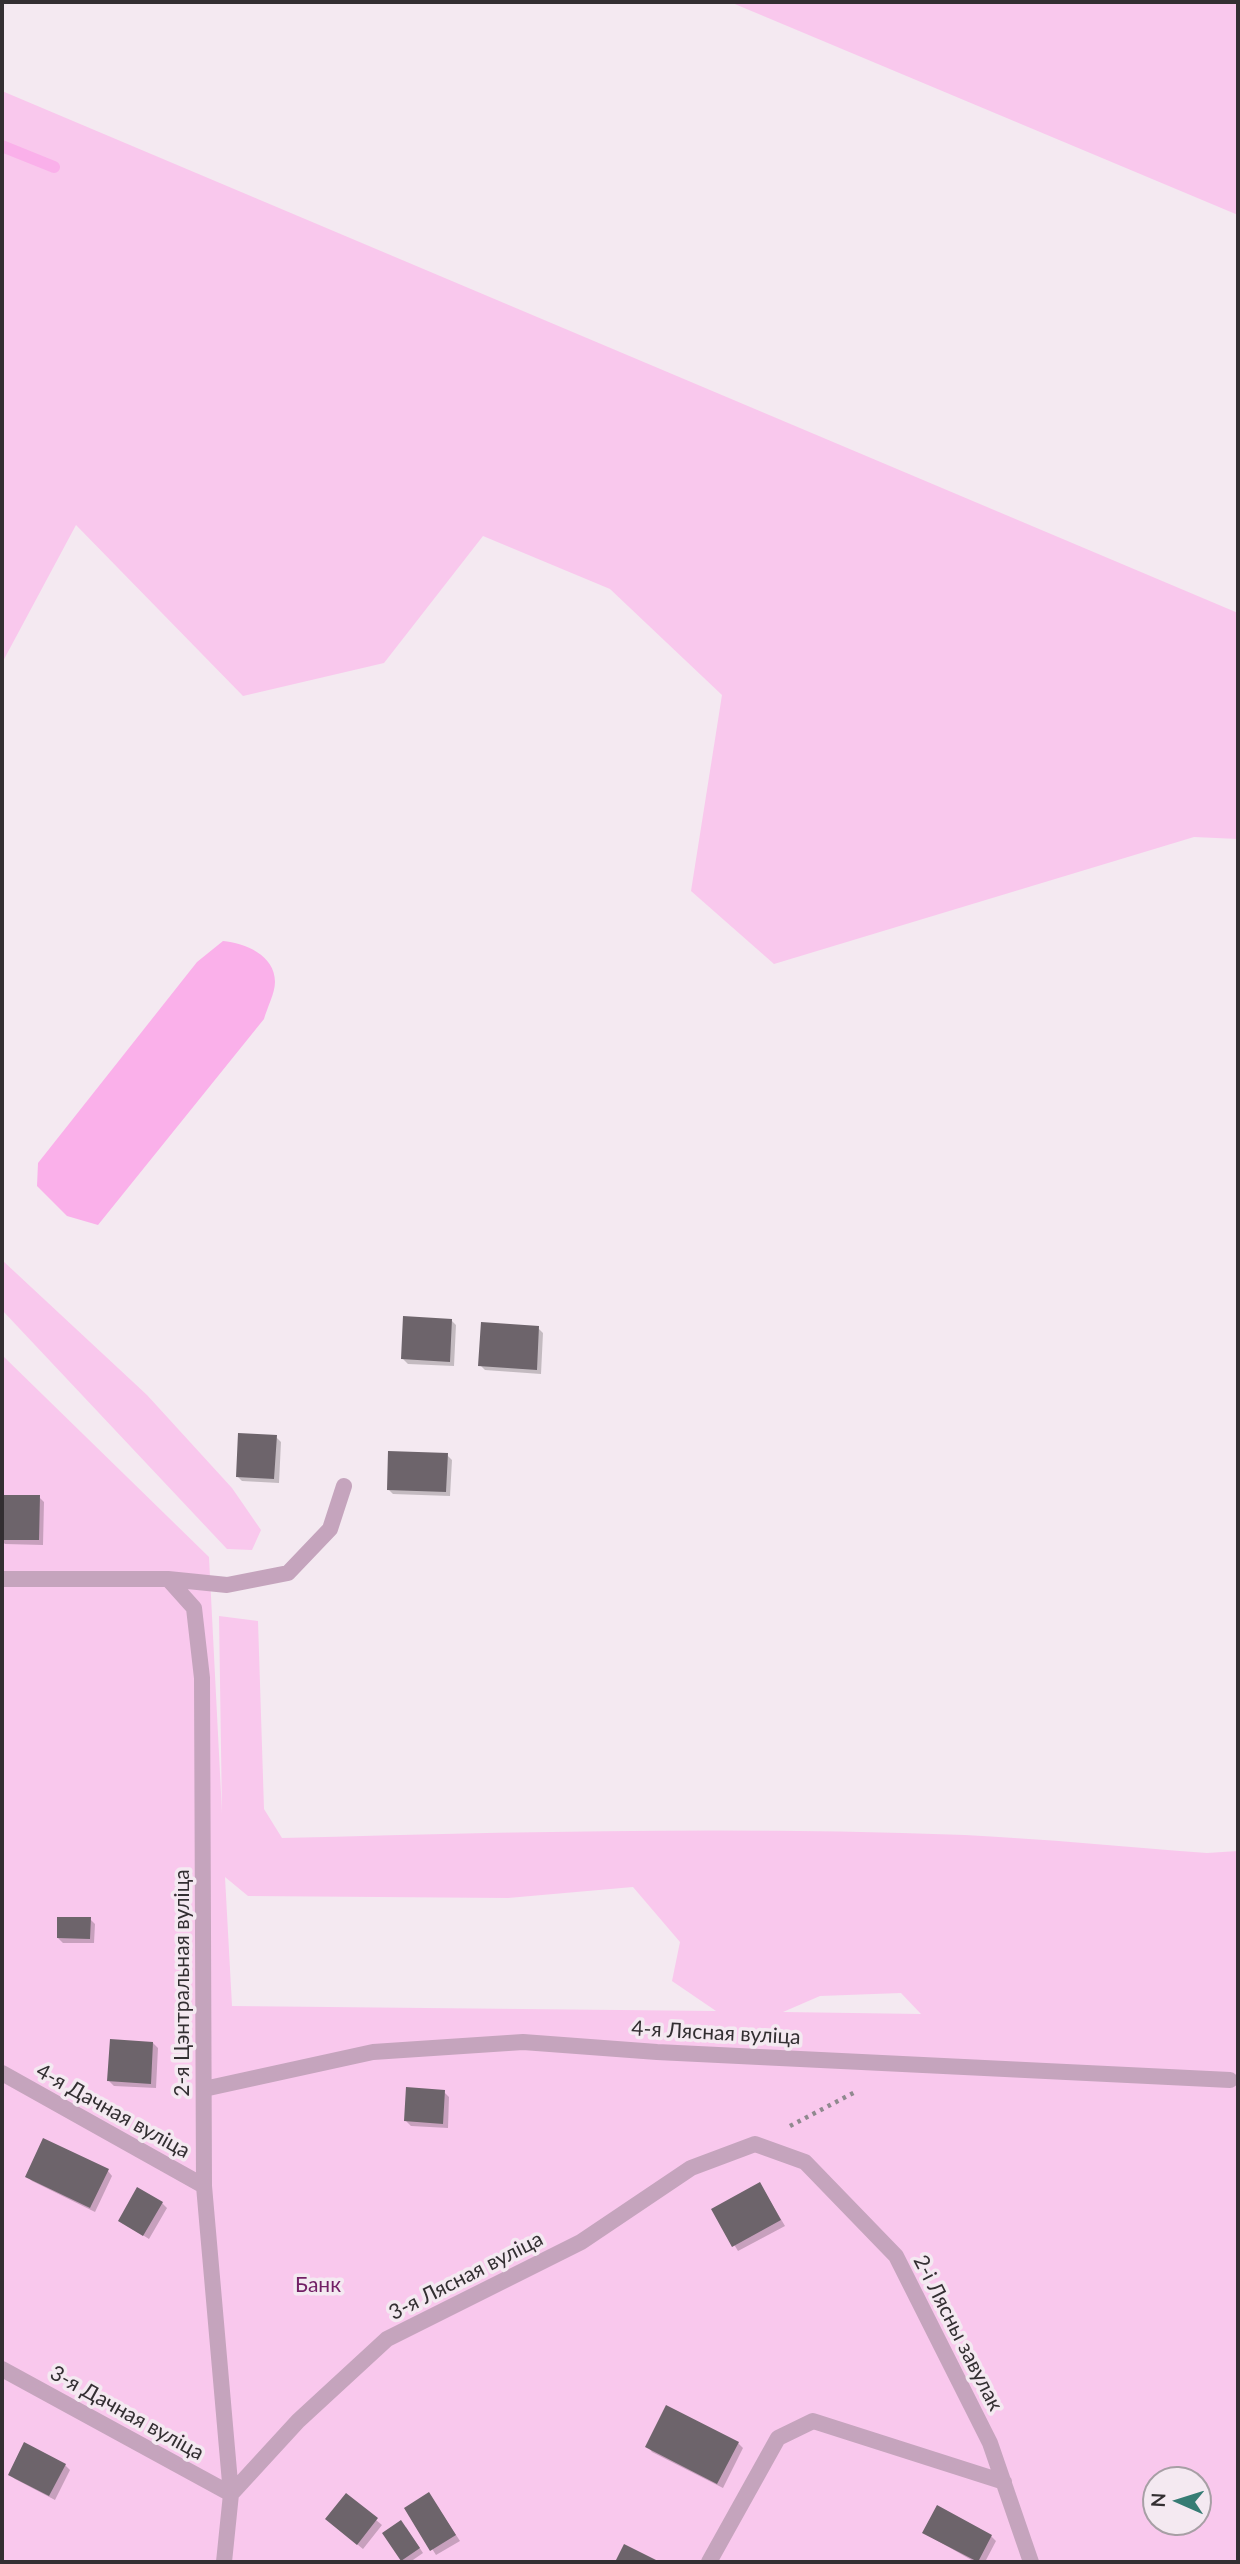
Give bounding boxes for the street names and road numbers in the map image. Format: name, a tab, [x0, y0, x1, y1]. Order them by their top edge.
street label: 2-я Цэнтральная вуліца	[169, 1869, 195, 2097]
street label: 4-я Лясная вуліца	[631, 2016, 801, 2050]
street label: 4-я Дачная вуліца	[32, 2058, 194, 2164]
street label: 3-я Лясная вуліца	[385, 2226, 547, 2326]
street label: 2-і Лясны завулак	[908, 2251, 1008, 2415]
street label: 3-я Дачная вуліца	[46, 2360, 208, 2466]

